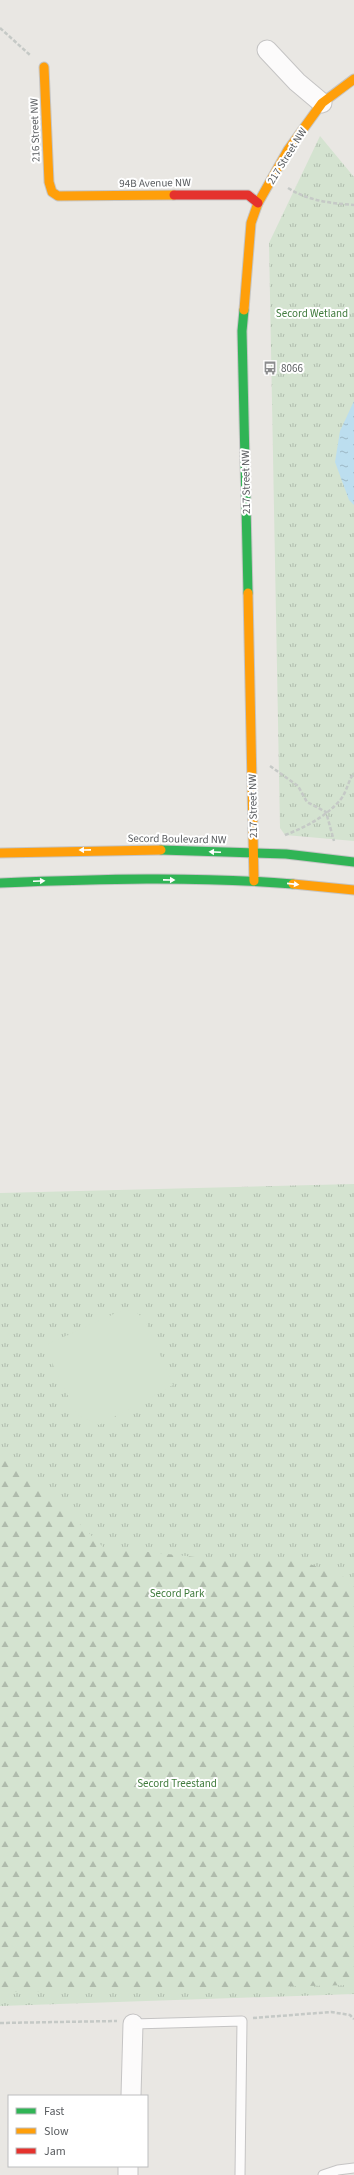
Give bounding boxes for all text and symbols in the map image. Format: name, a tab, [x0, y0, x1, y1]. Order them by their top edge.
street label: 216 Street NW	[26, 97, 44, 162]
street label: 217 Street NW	[264, 125, 311, 187]
street label: 94B Avenue NW	[119, 175, 191, 191]
park label: Secord Wetland	[276, 306, 348, 321]
bus stop icon: 8066	[262, 360, 278, 376]
place label: 8066	[281, 361, 303, 376]
street label: 217 Street NW	[238, 449, 254, 514]
street label: 217 Street NW	[245, 773, 261, 838]
street label: Secord Boulevard NW	[127, 831, 227, 847]
one-way arrow	[79, 847, 91, 854]
one-way arrow	[209, 848, 221, 855]
one-way arrow	[163, 877, 176, 883]
one-way arrow	[33, 878, 46, 884]
one-way arrow	[287, 880, 299, 887]
park label: Secord Park	[150, 1586, 205, 1601]
park label: Secord Treestand	[137, 1776, 217, 1791]
legend	[8, 2095, 148, 2167]
text: Fast	[44, 2103, 64, 2120]
text: Slow	[44, 2123, 69, 2140]
text: Jam	[44, 2143, 66, 2160]

